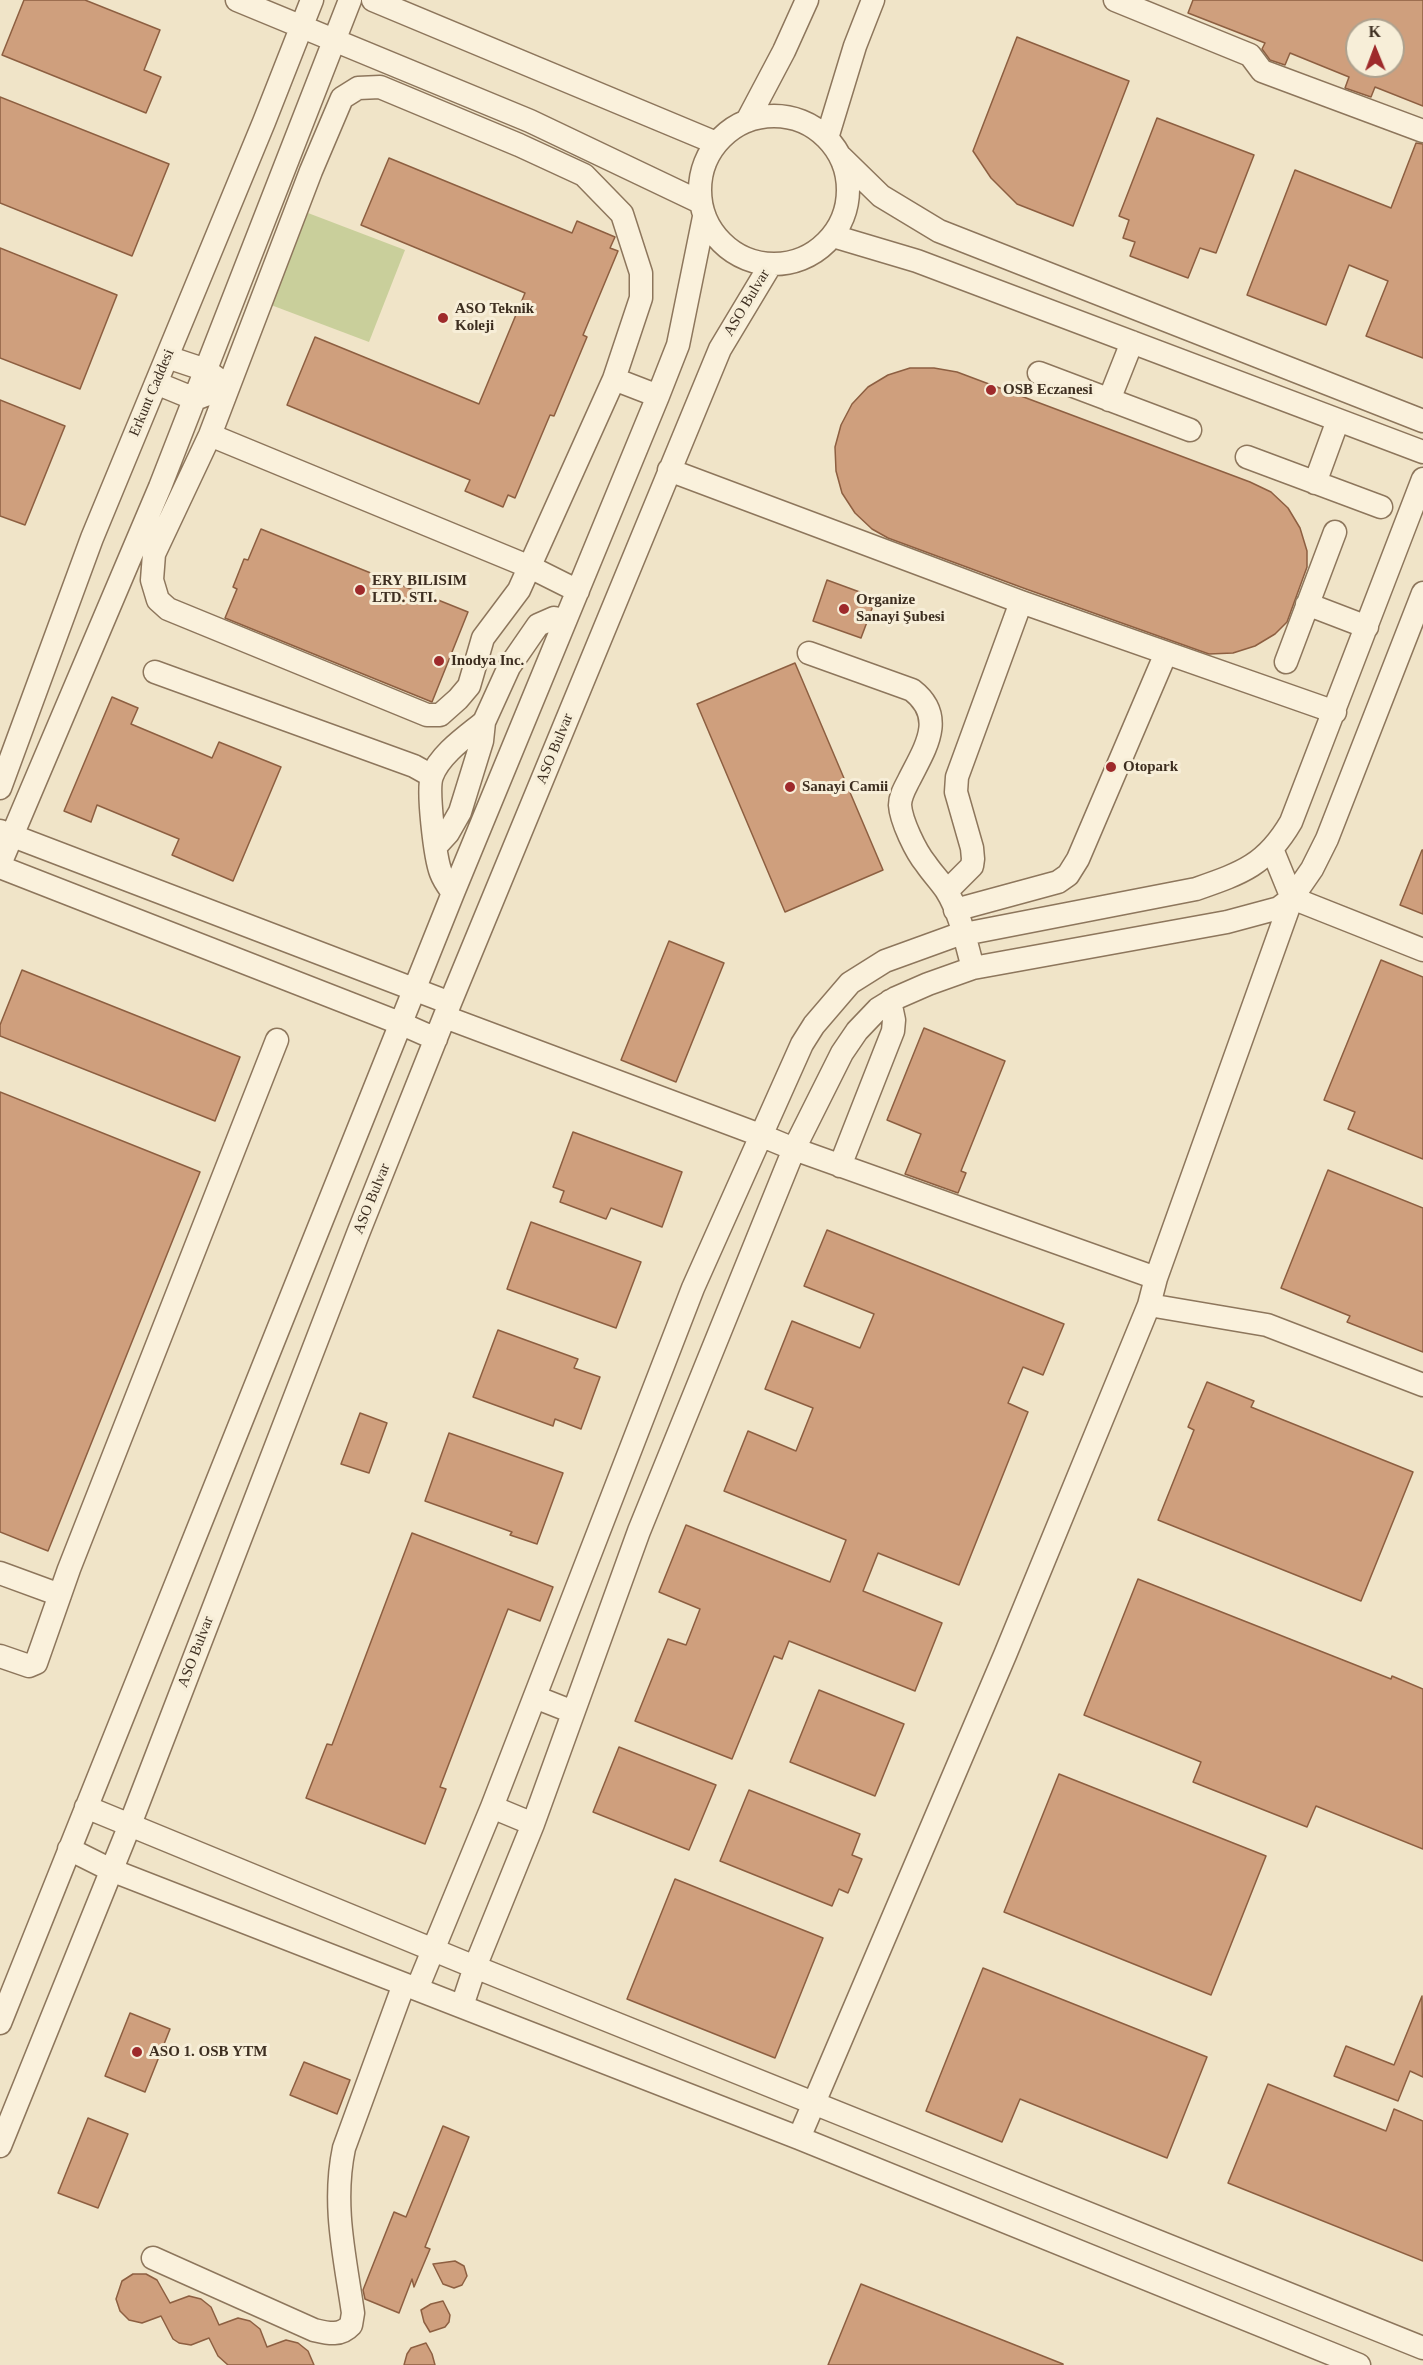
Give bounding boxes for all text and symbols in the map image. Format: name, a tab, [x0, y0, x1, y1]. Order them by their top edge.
north arrow	[1345, 18, 1405, 78]
text: K	[1368, 23, 1381, 40]
street label: ASO Bulvar	[720, 266, 774, 340]
place label: ASO Teknik Koleji	[455, 300, 534, 335]
marker: ASO Teknik Koleji	[436, 311, 450, 325]
street label: Erkunt Caddesi	[126, 347, 178, 439]
place label: OSB Eczanesi	[1003, 381, 1093, 399]
marker: OSB Eczanesi	[984, 383, 998, 397]
place label: ERY BILISIM LTD. STI.	[372, 572, 467, 607]
marker: ERY BILISIM LTD. STI.	[353, 583, 367, 597]
place label: Organize Sanayi Şubesi	[856, 591, 945, 626]
marker: Organize Sanayi Şubesi	[837, 602, 851, 616]
place label: Inodya Inc.	[451, 652, 524, 670]
marker: Inodya Inc.	[432, 654, 446, 668]
street label: ASO Bulvar	[533, 711, 577, 787]
place label: Otopark	[1123, 758, 1178, 776]
marker: Otopark	[1104, 760, 1118, 774]
place label: Sanayi Camii	[802, 778, 888, 796]
marker: Sanayi Camii	[783, 780, 797, 794]
street label: ASO Bulvar	[350, 1161, 394, 1237]
street label: ASO Bulvar	[174, 1614, 218, 1690]
place label: ASO 1. OSB YTM	[149, 2043, 267, 2061]
marker: ASO 1. OSB YTM	[130, 2045, 144, 2059]

